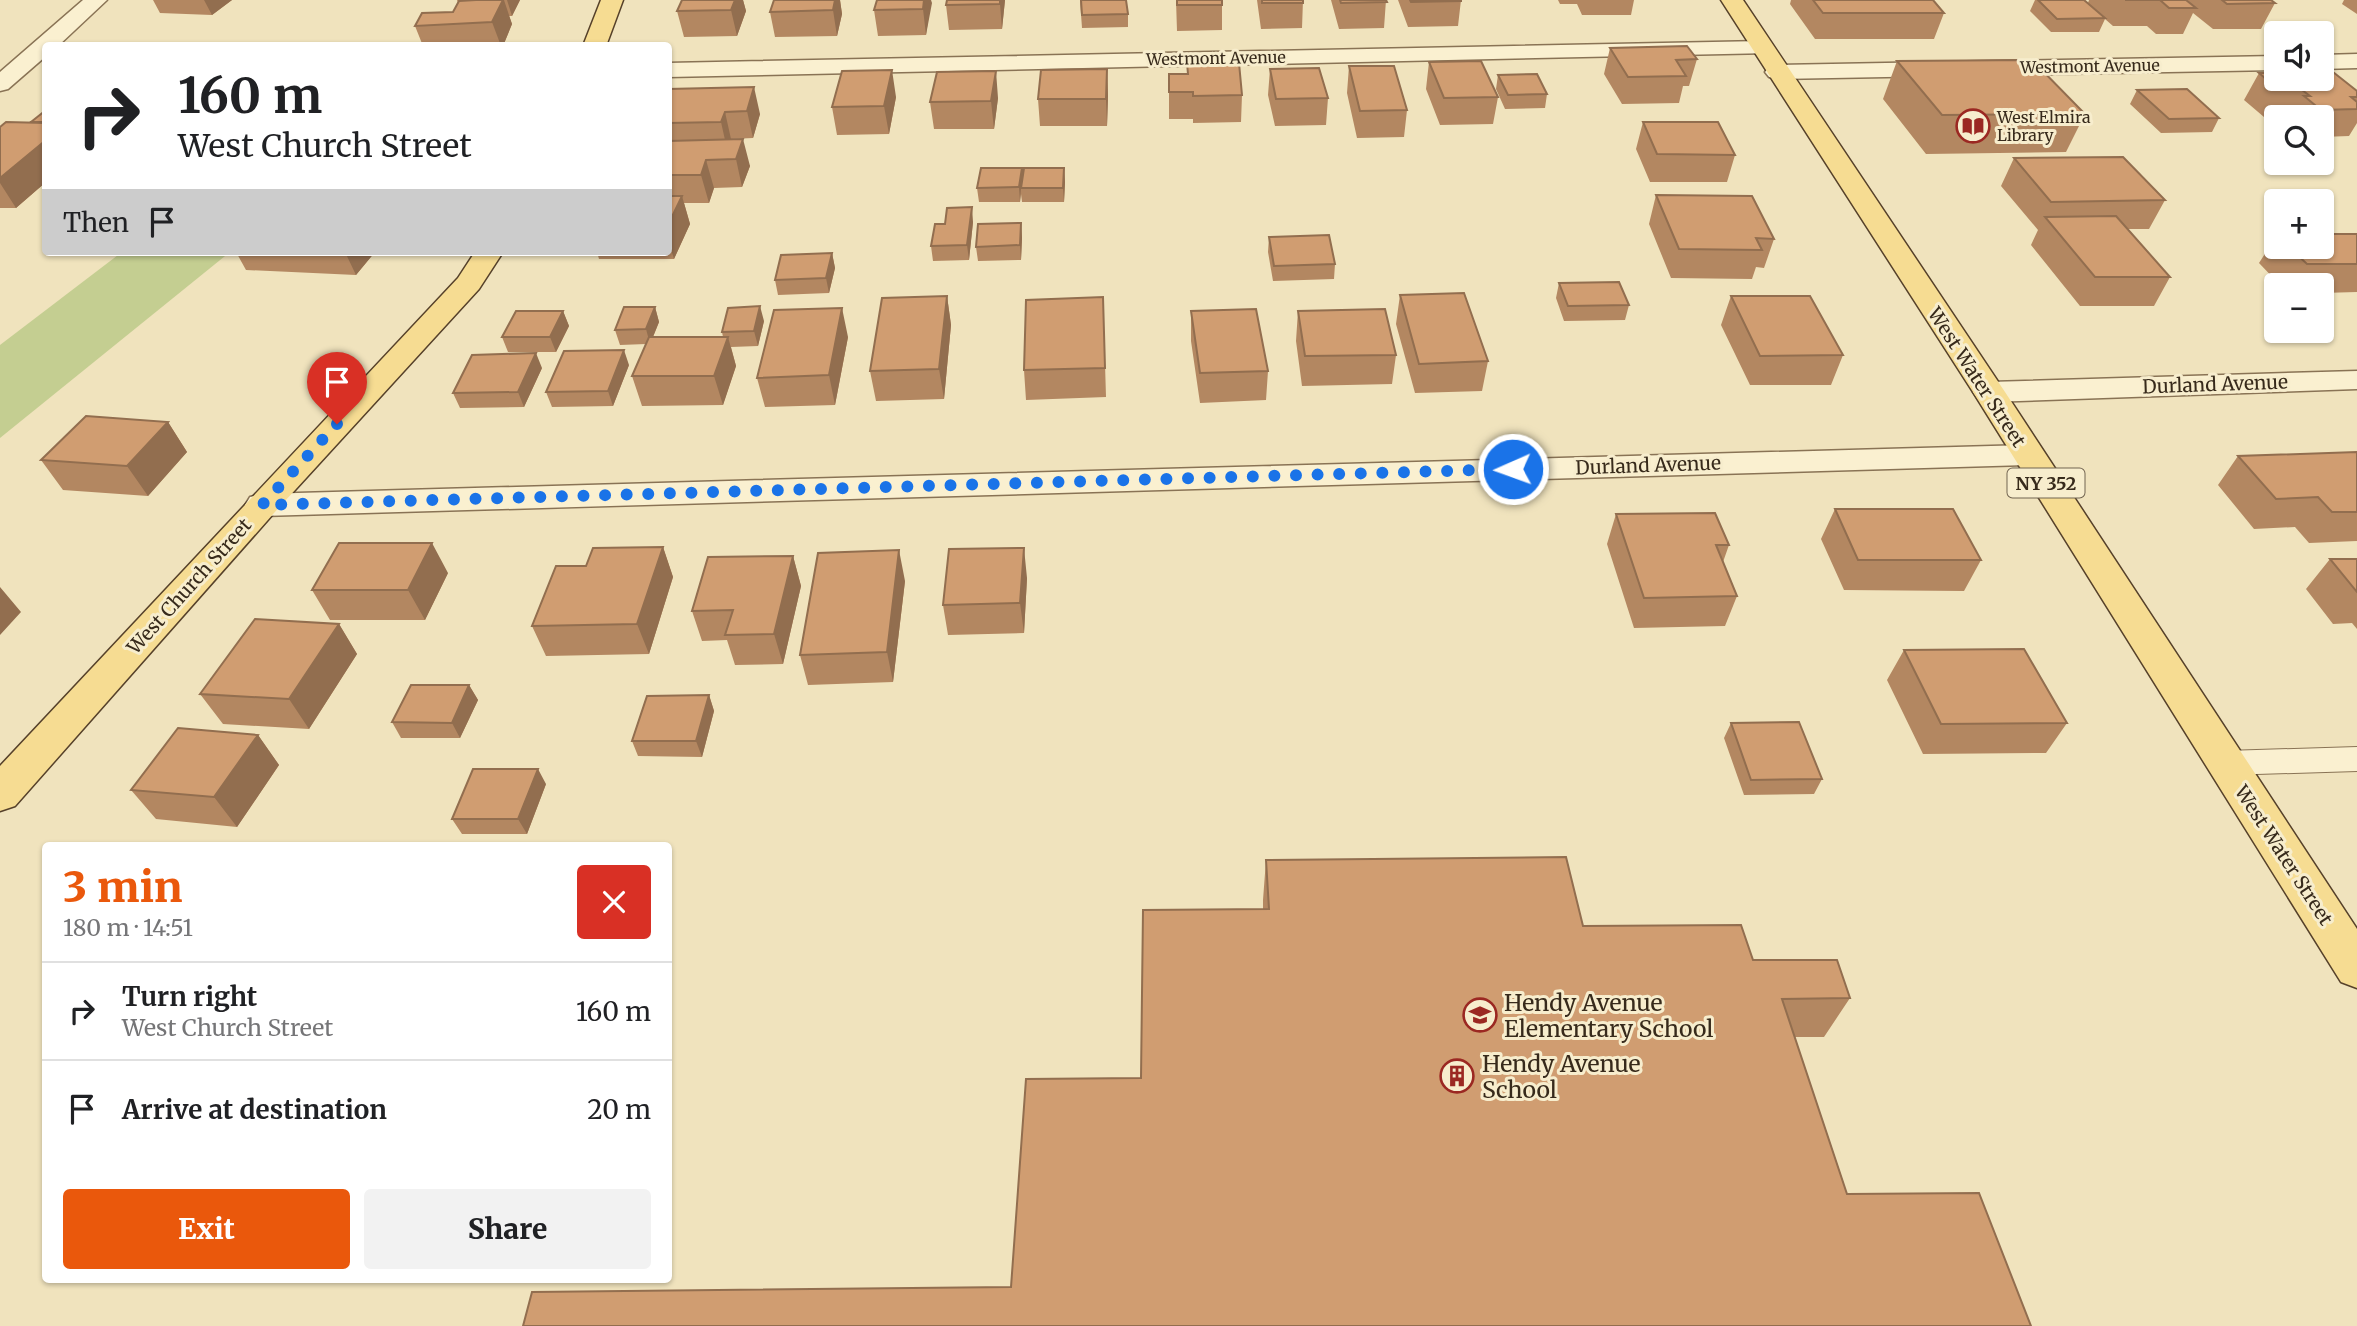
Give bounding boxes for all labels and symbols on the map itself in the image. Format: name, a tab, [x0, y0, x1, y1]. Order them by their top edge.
street label: Westmont Avenue	[1145, 47, 1286, 69]
street label: Westmont Avenue	[2019, 55, 2160, 77]
library icon: West Elmira Library	[1954, 107, 1992, 145]
place label: West Elmira Library	[1996, 107, 2091, 145]
street label: West Water Street	[1922, 302, 2031, 452]
pin	[307, 352, 367, 424]
street label: Durland Avenue	[2142, 369, 2288, 399]
position arrow	[1476, 432, 1550, 506]
street label: Durland Avenue	[1575, 450, 1721, 480]
road number: NY 352	[2008, 468, 2084, 498]
street label: West Church Street	[121, 513, 257, 660]
street label: West Water Street	[2229, 780, 2338, 930]
place label: Hendy Avenue Elementary School	[1504, 988, 1713, 1043]
school or university icon: Hendy Avenue Elementary School	[1461, 996, 1499, 1034]
place label: Hendy Avenue School	[1482, 1049, 1641, 1104]
building icon: Hendy Avenue School	[1438, 1057, 1476, 1095]

